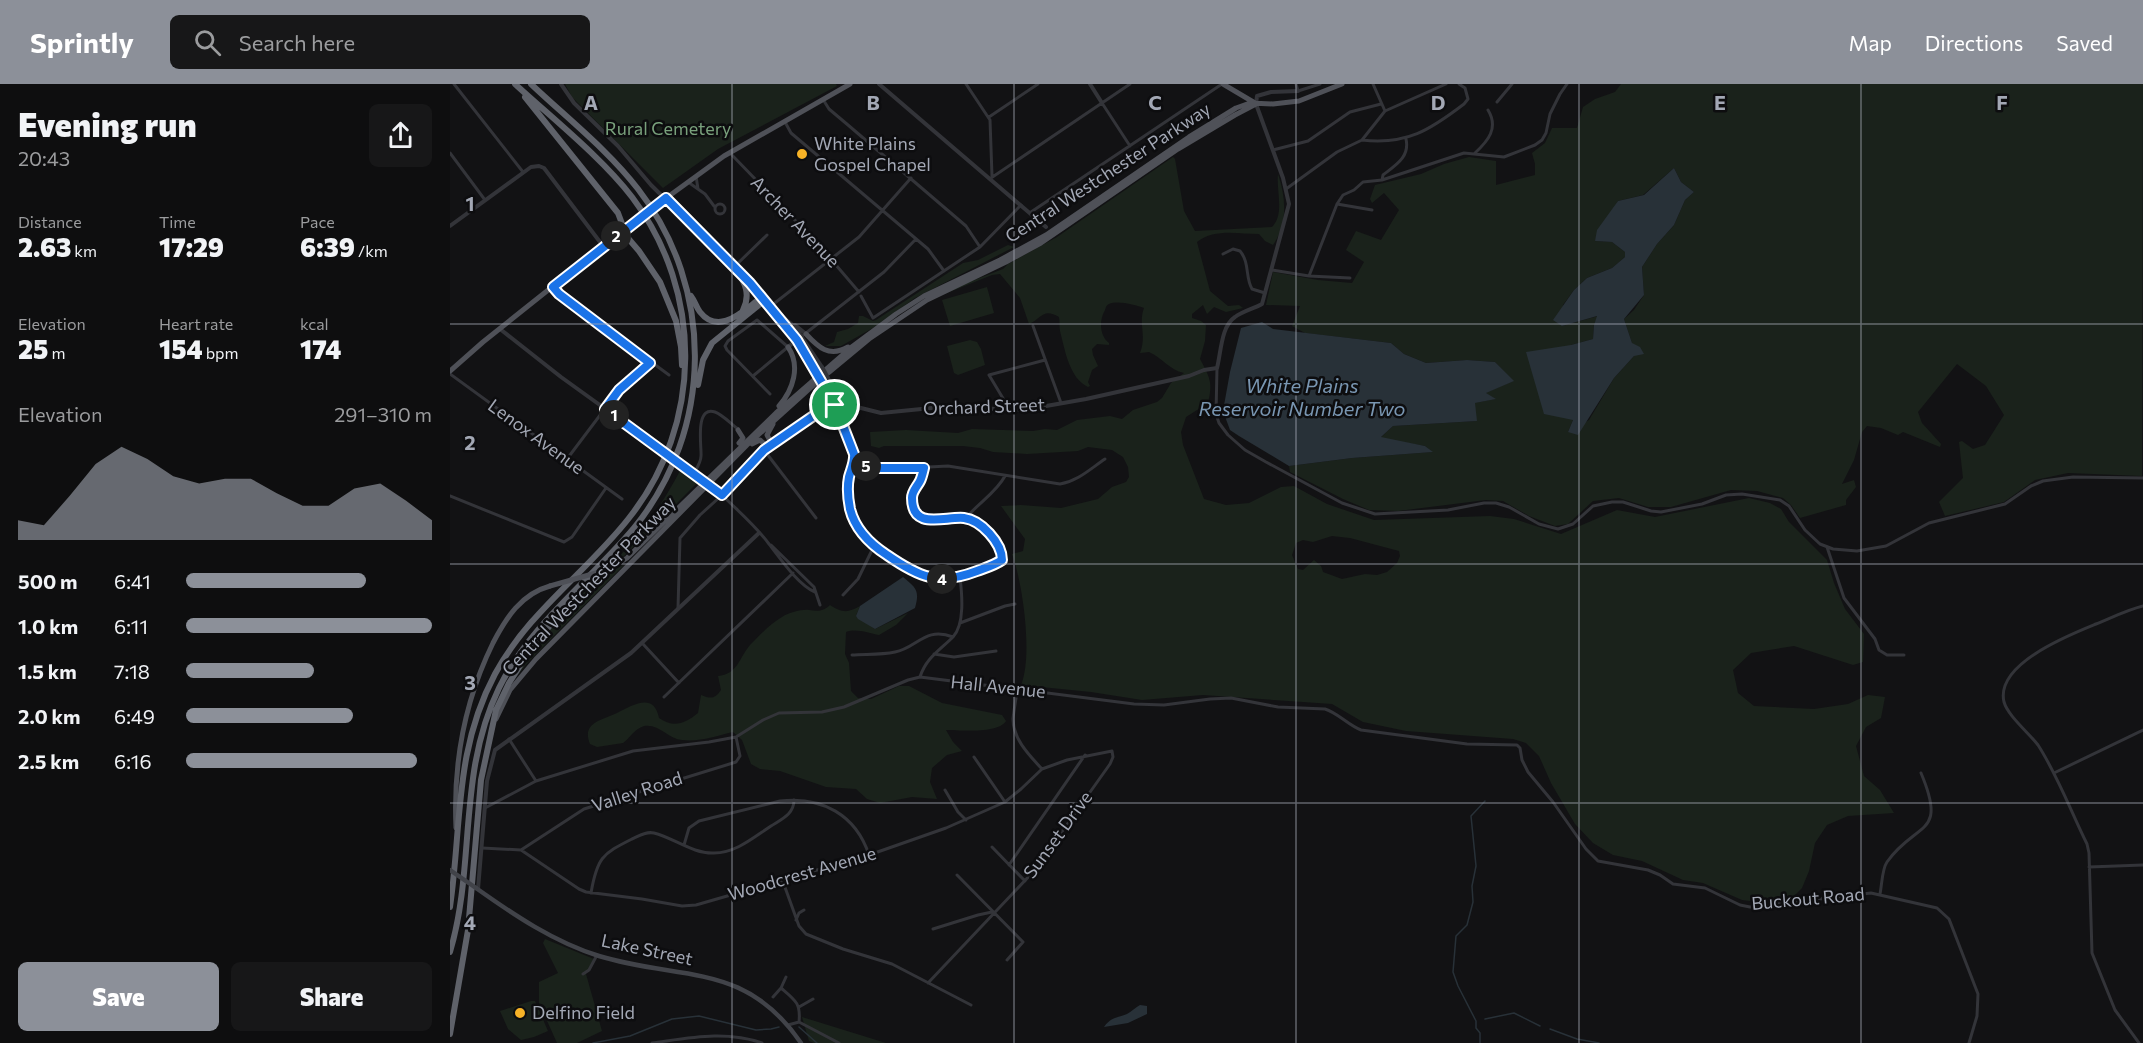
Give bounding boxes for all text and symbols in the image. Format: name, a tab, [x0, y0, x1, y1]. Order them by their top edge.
search box	[170, 15, 590, 69]
text: Sprintly	[30, 25, 134, 59]
icon: search	[191, 26, 224, 59]
text: Search here	[239, 29, 355, 56]
text: Map	[1849, 30, 1892, 55]
text: Directions	[1925, 30, 2023, 55]
text: Saved	[2056, 30, 2113, 55]
text: A	[584, 90, 598, 114]
text: B	[866, 90, 880, 114]
text: D	[1431, 90, 1445, 114]
text: E	[1714, 90, 1726, 114]
text: F	[1996, 90, 2008, 114]
street label: Central Westchester Parkway	[1001, 98, 1215, 248]
text: Evening run	[18, 103, 197, 144]
button: share	[369, 104, 432, 167]
park label: Rural Cemetery	[605, 117, 731, 139]
place label: White Plains Gospel Chapel	[814, 132, 931, 175]
text: 20:43	[18, 146, 70, 170]
marker: White Plains Gospel Chapel	[795, 147, 809, 161]
street label: Archer Avenue	[747, 171, 845, 272]
text: 1	[465, 191, 475, 215]
text: Distance	[18, 212, 82, 231]
text: Time	[159, 212, 196, 231]
text: Pace	[300, 212, 335, 231]
pin: 2	[601, 221, 631, 251]
text: 2	[611, 226, 621, 245]
text: 2.63	[18, 231, 71, 262]
text: 17:29	[159, 231, 224, 262]
text: 6:39	[300, 231, 355, 262]
text: km	[71, 241, 97, 260]
text: /km	[355, 241, 388, 260]
text: Elevation	[18, 314, 86, 333]
text: Heart rate	[159, 314, 233, 333]
text: kcal	[300, 314, 329, 333]
text: 25	[18, 333, 48, 364]
text: 154	[159, 333, 203, 364]
text: 174	[300, 333, 341, 364]
text: m	[48, 343, 65, 362]
text: bpm	[203, 343, 239, 362]
water label: White Plains Reservoir Number Two	[1198, 373, 1406, 420]
pin	[809, 379, 860, 430]
icon: arrive	[818, 388, 851, 421]
street label: Orchard Street	[923, 393, 1045, 419]
street label: Lenox Avenue	[484, 394, 589, 478]
pin: 1	[599, 400, 629, 430]
text: Elevation	[18, 402, 103, 426]
text: 291–310 m	[334, 402, 432, 426]
text: 1	[610, 405, 618, 424]
text: 2	[464, 430, 476, 454]
pin: 5	[851, 451, 881, 481]
text: 5	[861, 456, 871, 475]
street label: Central Westchester Parkway	[497, 491, 680, 679]
pin: 4	[927, 564, 957, 594]
text: 500 m	[18, 569, 78, 593]
text: 6:41	[114, 569, 151, 593]
text: 4	[937, 569, 947, 588]
text: 1.0 km	[18, 614, 78, 638]
text: 6:11	[114, 614, 148, 638]
text: 1.5 km	[18, 659, 77, 683]
text: 7:18	[114, 659, 150, 683]
text: 3	[464, 670, 476, 694]
street label: Hall Avenue	[949, 670, 1047, 702]
text: 2.0 km	[18, 704, 80, 728]
text: 6:49	[114, 704, 155, 728]
text: 2.5 km	[18, 749, 79, 773]
text: 6:16	[114, 749, 152, 773]
street label: Valley Road	[589, 766, 685, 816]
street label: Sunset Drive	[1018, 786, 1096, 882]
street label: Woodcrest Avenue	[725, 841, 878, 905]
street label: Buckout Road	[1750, 882, 1865, 914]
text: 4	[464, 910, 476, 934]
street label: Lake Street	[599, 929, 695, 969]
button: Save	[18, 962, 219, 1031]
button: Share	[231, 962, 432, 1031]
place label: Delfino Field	[532, 1001, 635, 1023]
marker: Delfino Field	[513, 1006, 527, 1020]

